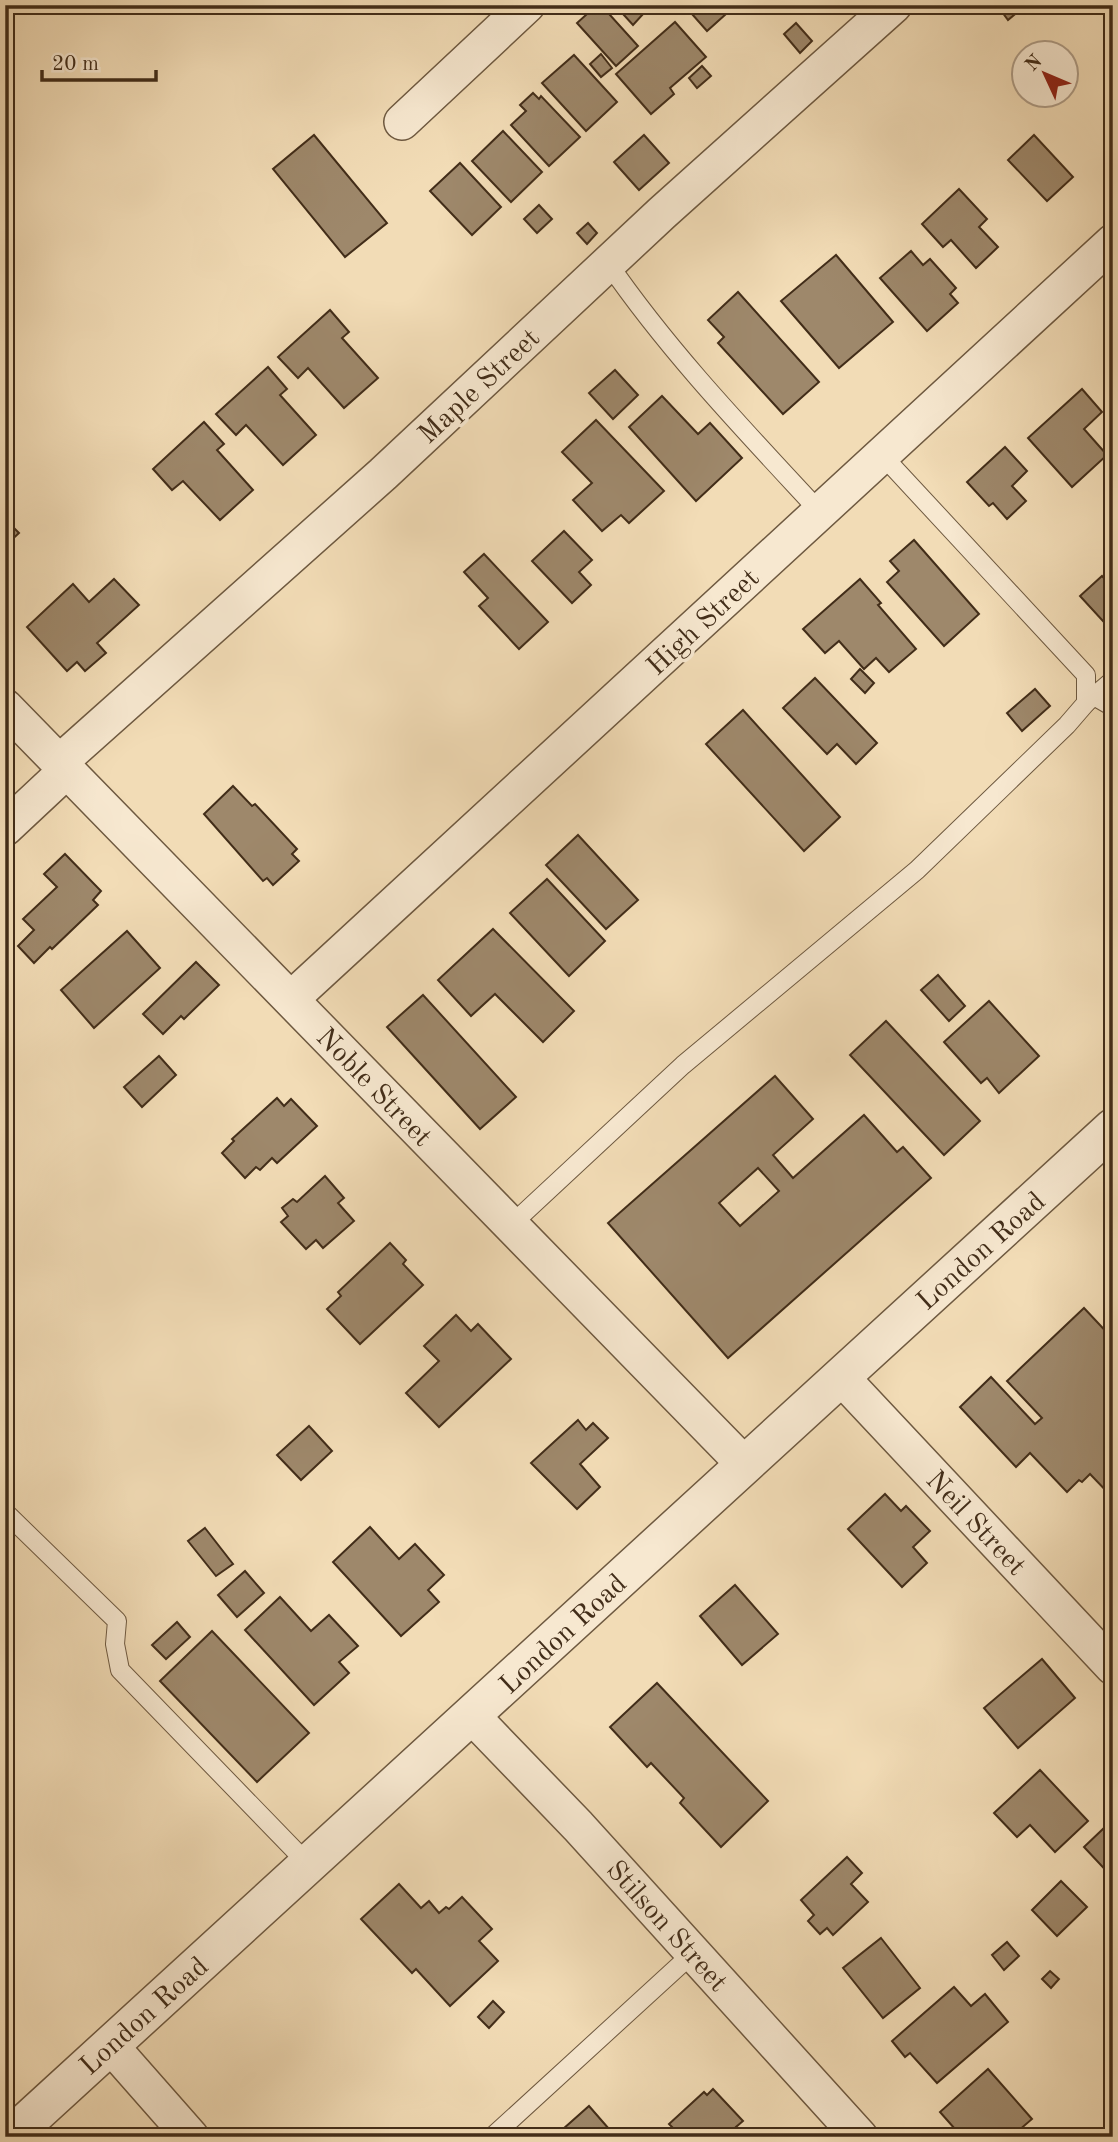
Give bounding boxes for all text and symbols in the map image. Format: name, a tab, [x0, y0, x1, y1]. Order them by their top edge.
scale bar	[42, 38, 156, 82]
north arrow	[1010, 38, 1080, 108]
text: N	[1023, 52, 1047, 76]
text: 20 m	[52, 54, 99, 75]
street label: Maple Street	[414, 324, 546, 450]
street label: High Street	[643, 565, 766, 682]
street label: Noble Street	[310, 1024, 436, 1153]
street label: London Road	[913, 1188, 1051, 1317]
street label: Neil Street	[920, 1466, 1030, 1582]
street label: London Road	[495, 1570, 633, 1701]
street label: Stilson Street	[600, 1856, 732, 1998]
street label: London Road	[76, 1953, 214, 2082]

